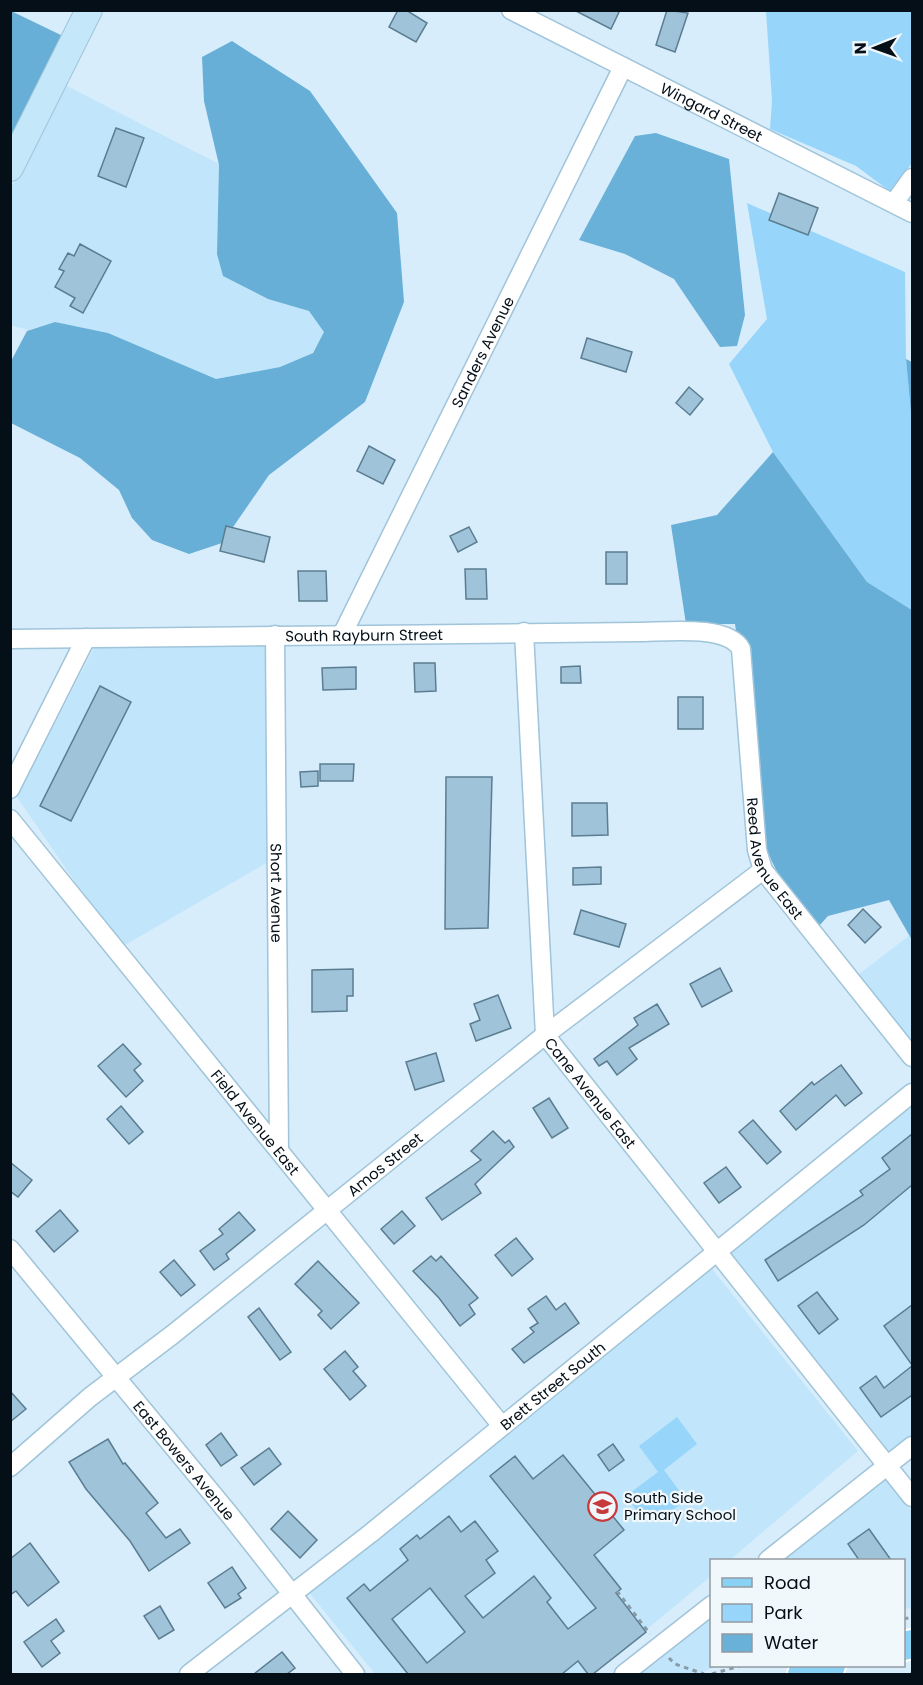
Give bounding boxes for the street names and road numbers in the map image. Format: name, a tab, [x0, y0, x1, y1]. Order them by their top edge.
street label: Wingard Street	[657, 77, 766, 146]
street label: Sanders Avenue	[446, 292, 519, 411]
street label: South Rayburn Street	[285, 623, 443, 646]
street label: Reed Avenue East	[742, 797, 809, 923]
street label: Short Avenue	[266, 843, 288, 943]
street label: Cane Avenue East	[540, 1033, 641, 1152]
street label: Field Avenue East	[206, 1065, 305, 1179]
street label: Amos Street	[343, 1127, 427, 1201]
street label: Brett Street South	[495, 1336, 609, 1435]
street label: East Bowers Avenue	[129, 1396, 240, 1524]

